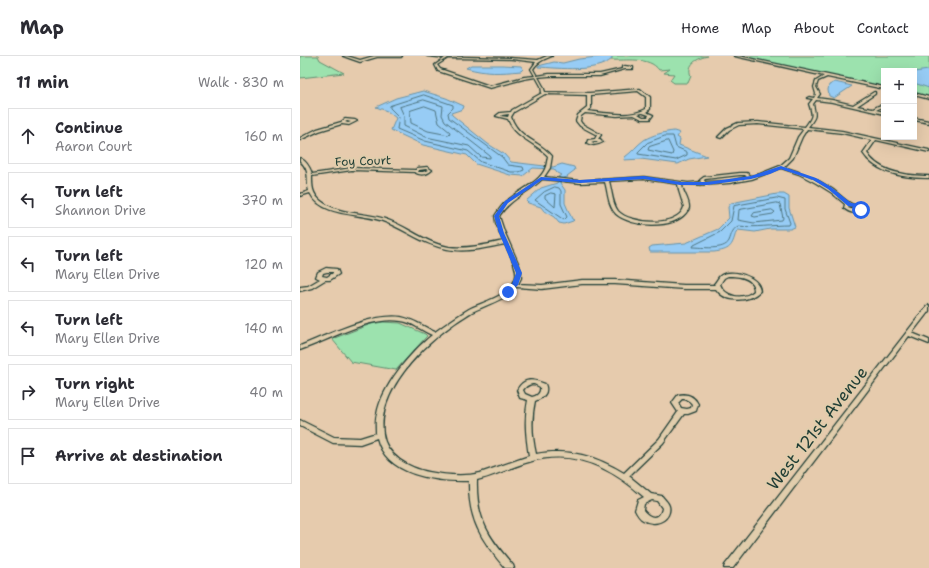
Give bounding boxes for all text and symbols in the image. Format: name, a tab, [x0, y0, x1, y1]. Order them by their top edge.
text: Map	[20, 15, 64, 40]
text: Home	[681, 19, 720, 37]
text: Map	[742, 19, 772, 37]
text: About	[794, 19, 835, 37]
text: Contact	[857, 19, 909, 37]
map controls	[881, 68, 917, 140]
button: +	[881, 68, 917, 104]
text: 11 min	[16, 71, 69, 93]
text: Walk · 830 m	[198, 74, 284, 91]
button: −	[881, 104, 917, 140]
text: Continue	[55, 118, 123, 138]
icon: ahead	[17, 125, 39, 147]
text: 160 m	[245, 128, 283, 145]
text: Aaron Court	[55, 138, 132, 155]
street label: Foy Court	[335, 152, 391, 170]
text: Turn left	[55, 182, 123, 202]
icon: left	[17, 189, 39, 211]
text: 370 m	[241, 192, 283, 209]
route start	[852, 201, 870, 219]
text: Shannon Drive	[55, 202, 146, 219]
text: Turn left	[55, 246, 123, 266]
icon: left	[17, 253, 39, 275]
text: 120 m	[245, 256, 283, 273]
text: Mary Ellen Drive	[55, 266, 160, 283]
route end	[499, 283, 517, 301]
text: Turn left	[55, 310, 123, 330]
icon: left	[17, 317, 39, 339]
text: 140 m	[244, 320, 283, 337]
text: Mary Ellen Drive	[55, 330, 160, 347]
street label: West 121st Avenue	[762, 362, 872, 494]
text: Turn right	[55, 374, 135, 394]
icon: right	[17, 381, 39, 403]
text: 40 m	[249, 384, 283, 401]
text: Mary Ellen Drive	[55, 394, 160, 411]
icon: arrive	[17, 445, 39, 467]
text: Arrive at destination	[55, 446, 223, 466]

